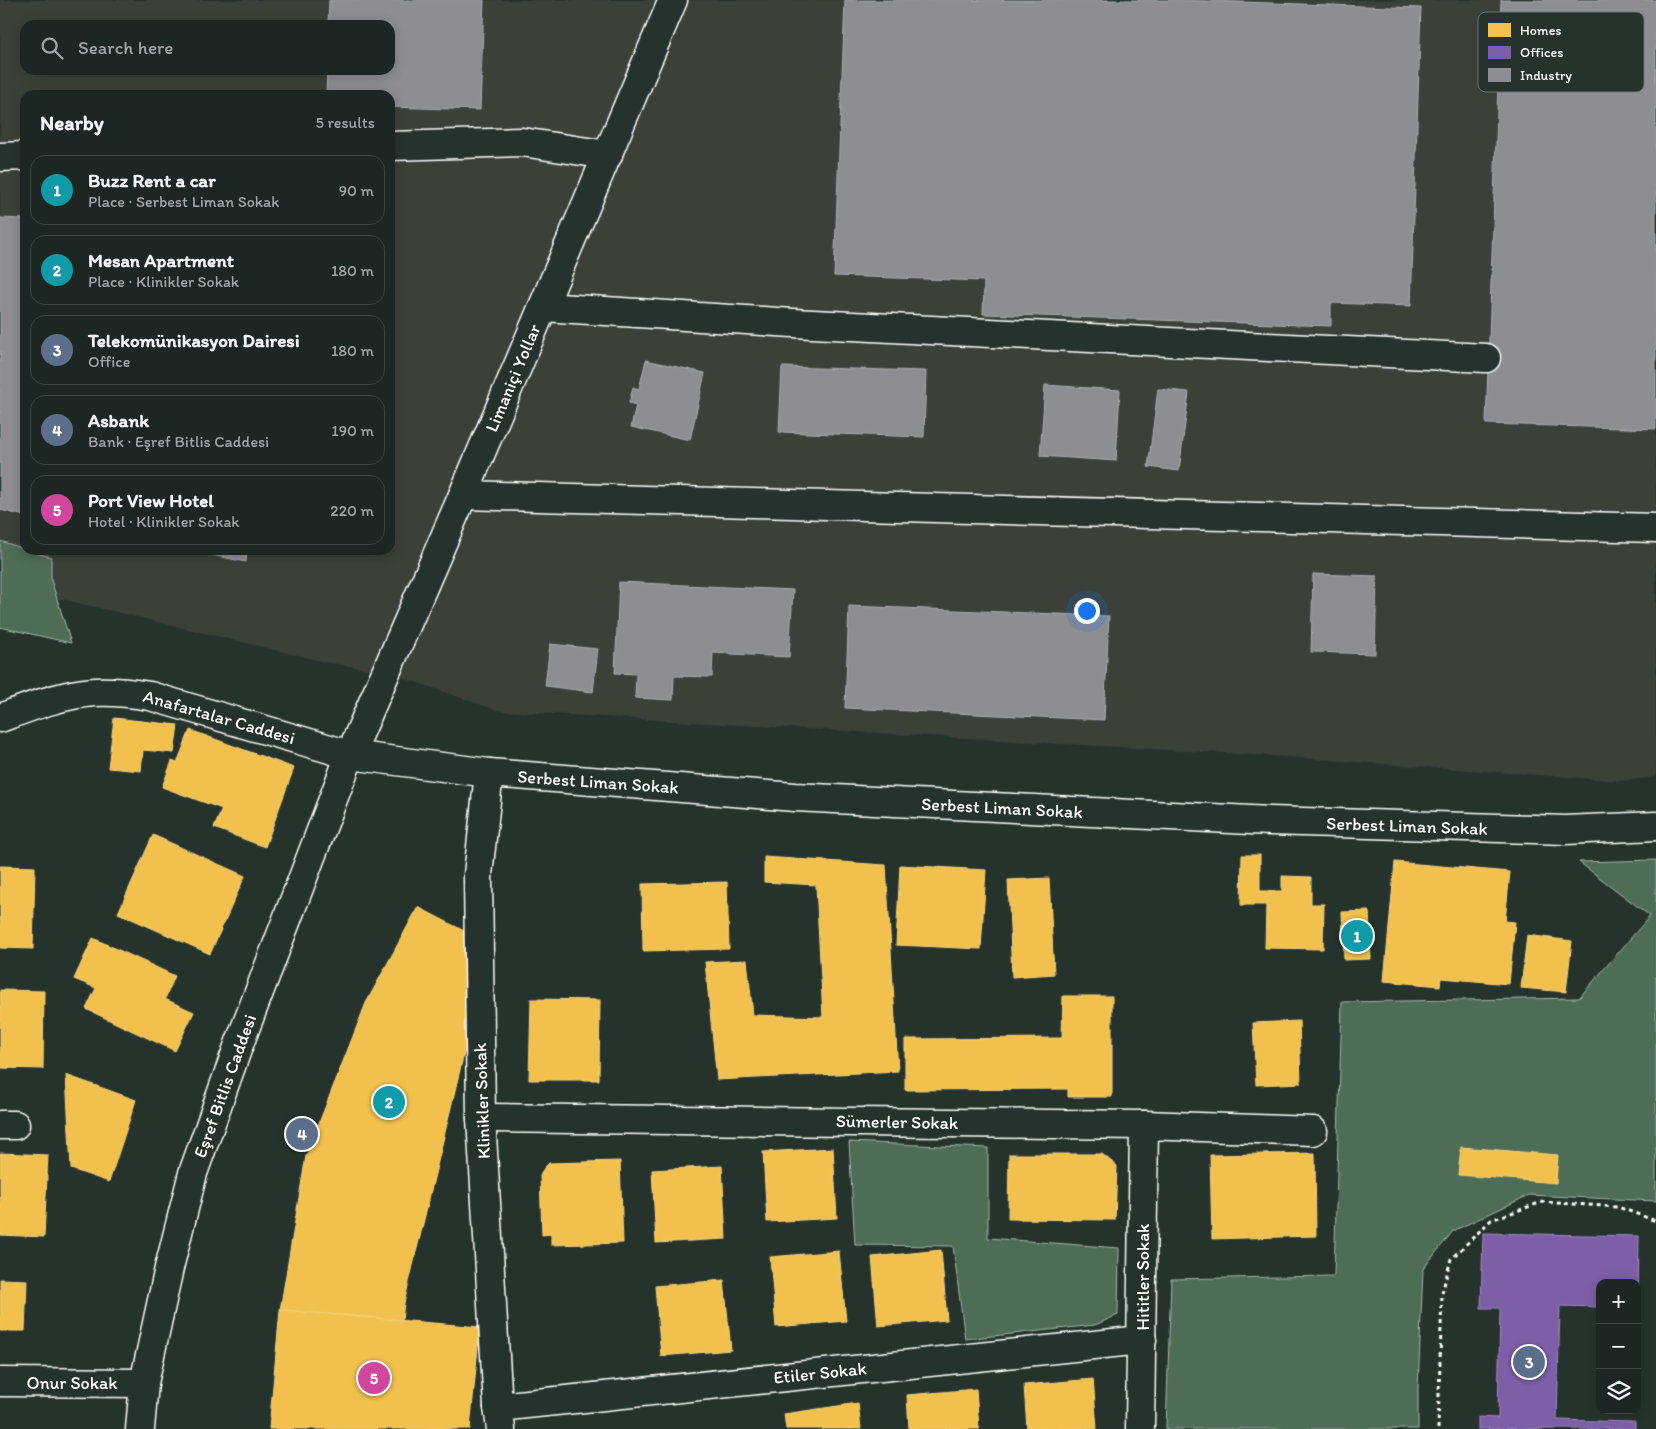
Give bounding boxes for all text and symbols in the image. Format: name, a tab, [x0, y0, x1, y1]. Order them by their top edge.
legend	[1478, 12, 1644, 92]
search box	[20, 20, 395, 75]
text: Homes	[1520, 22, 1562, 39]
icon: search	[38, 34, 66, 62]
text: Search here	[78, 36, 173, 59]
text: Offices	[1520, 44, 1563, 61]
text: Industry	[1520, 67, 1572, 84]
text: Nearby	[40, 110, 104, 135]
text: 5 results	[315, 113, 375, 132]
text: Buzz Rent a car	[88, 169, 216, 192]
text: 1	[53, 181, 61, 200]
text: 90 m	[339, 181, 374, 200]
text: Place · Serbest Liman Sokak	[88, 192, 280, 211]
text: Mesan Apartment	[88, 249, 234, 272]
text: 2	[53, 261, 61, 280]
text: 180 m	[331, 261, 374, 280]
text: Place · Klinikler Sokak	[88, 272, 239, 291]
street label: Limaniçi Yollar	[480, 320, 546, 435]
text: Telekomünikasyon Dairesi	[88, 329, 300, 352]
text: 3	[53, 341, 61, 360]
text: 180 m	[331, 341, 374, 360]
text: Office	[88, 352, 130, 371]
text: Asbank	[88, 409, 149, 432]
text: 4	[52, 421, 62, 440]
text: 190 m	[331, 421, 374, 440]
text: Bank · Eşref Bitlis Caddesi	[88, 432, 269, 451]
text: Port View Hotel	[88, 489, 214, 512]
text: 5	[53, 501, 61, 520]
text: 220 m	[330, 501, 374, 520]
text: Hotel · Klinikler Sokak	[88, 512, 240, 531]
your location	[1074, 598, 1100, 624]
street label: Anafartalar Caddesi	[141, 685, 297, 749]
street label: Serbest Liman Sokak	[517, 765, 679, 799]
street label: Serbest Liman Sokak	[921, 793, 1083, 823]
street label: Serbest Liman Sokak	[1326, 812, 1488, 840]
pin: 1	[1341, 917, 1373, 955]
street label: Eşref Bitlis Caddesi	[189, 1011, 261, 1161]
street label: Klinikler Sokak	[469, 1042, 495, 1159]
pin: 2	[373, 1083, 405, 1121]
street label: Sümerler Sokak	[836, 1110, 959, 1134]
pin: 4	[286, 1115, 318, 1153]
street label: Hititler Sokak	[1132, 1223, 1154, 1330]
map controls	[1596, 1279, 1641, 1414]
button: +	[1596, 1279, 1641, 1324]
button: −	[1596, 1324, 1641, 1369]
pin: 3	[1513, 1343, 1545, 1381]
street label: Etiler Sokak	[772, 1357, 868, 1389]
pin: 5	[358, 1359, 390, 1397]
button: layers	[1596, 1369, 1641, 1414]
street label: Onur Sokak	[26, 1372, 118, 1394]

